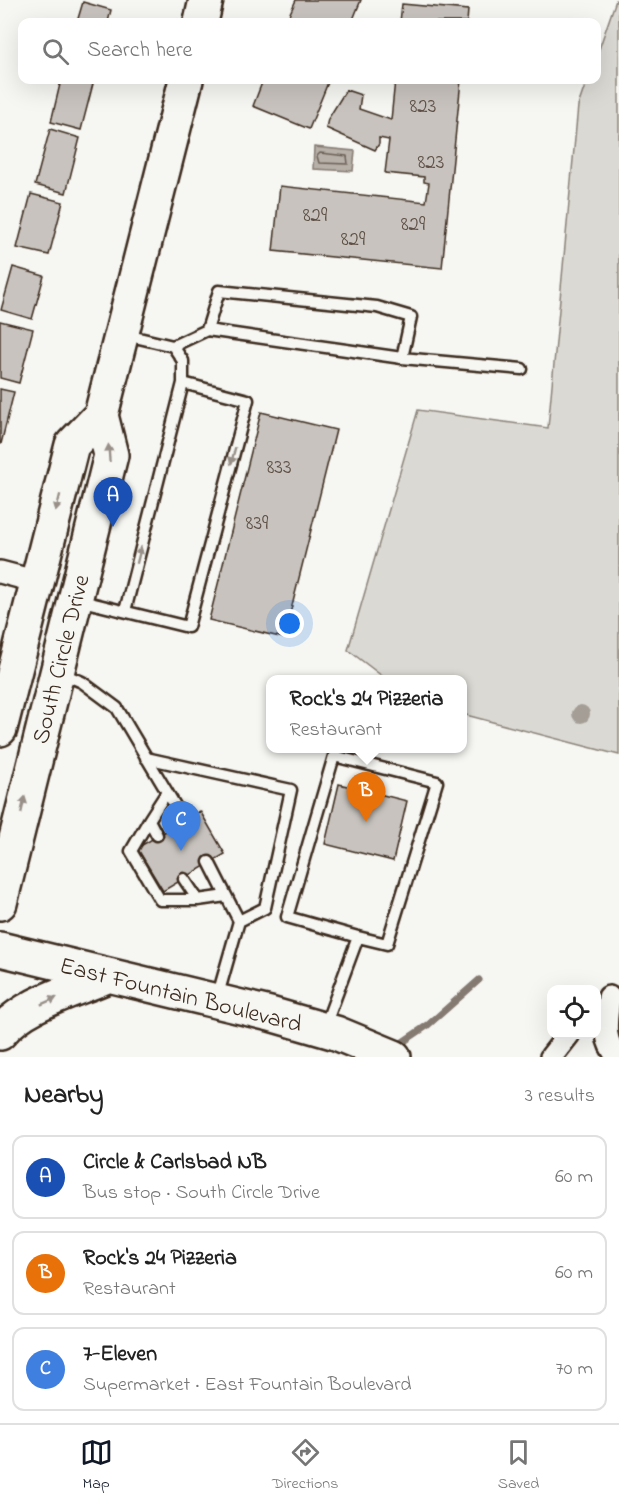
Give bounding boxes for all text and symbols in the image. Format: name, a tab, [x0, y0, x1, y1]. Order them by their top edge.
search box	[18, 18, 601, 84]
icon: search	[39, 35, 72, 68]
text: Search here	[87, 35, 192, 67]
house number: 823	[410, 92, 437, 122]
house number: 823	[418, 148, 445, 178]
house number: 829	[303, 201, 328, 231]
house number: 829	[401, 210, 426, 240]
house number: 829	[341, 225, 366, 255]
one-way arrow	[104, 443, 113, 462]
one-way arrow	[228, 447, 237, 465]
house number: 833	[266, 453, 292, 483]
pin: A	[94, 478, 132, 527]
one-way arrow	[52, 493, 62, 512]
house number: 839	[246, 509, 269, 539]
one-way arrow	[135, 545, 145, 564]
street label: South Circle Drive	[24, 571, 100, 748]
your location	[275, 609, 304, 638]
popup	[266, 675, 467, 753]
text: Rock's 24 Pizzeria	[290, 684, 443, 716]
text: Restaurant	[290, 716, 382, 745]
pin: B	[346, 772, 386, 822]
one-way arrow	[19, 796, 29, 814]
pin: C	[162, 802, 201, 851]
street label: East Fountain Boulevard	[56, 949, 306, 1044]
map controls	[547, 985, 601, 1039]
button: locate	[547, 985, 601, 1039]
one-way arrow	[40, 997, 57, 1006]
text: Nearby	[24, 1077, 103, 1115]
text: 3 results	[525, 1082, 595, 1111]
text: Circle & Carlsbad NB	[83, 1147, 267, 1179]
text: A	[39, 1163, 52, 1192]
text: 60 m	[555, 1163, 593, 1192]
text: Bus stop · South Circle Drive	[83, 1179, 320, 1208]
text: Rock's 24 Pizzeria	[83, 1243, 237, 1275]
text: B	[39, 1259, 52, 1288]
text: 60 m	[555, 1259, 593, 1288]
text: Restaurant	[83, 1275, 176, 1304]
text: 7-Eleven	[83, 1339, 157, 1371]
text: C	[40, 1355, 51, 1384]
text: 70 m	[556, 1355, 593, 1384]
text: Supermarket · East Fountain Boulevard	[83, 1371, 412, 1400]
tab: Map	[80, 1436, 113, 1496]
tab: Directions	[272, 1436, 338, 1496]
tab: Saved	[498, 1436, 539, 1496]

